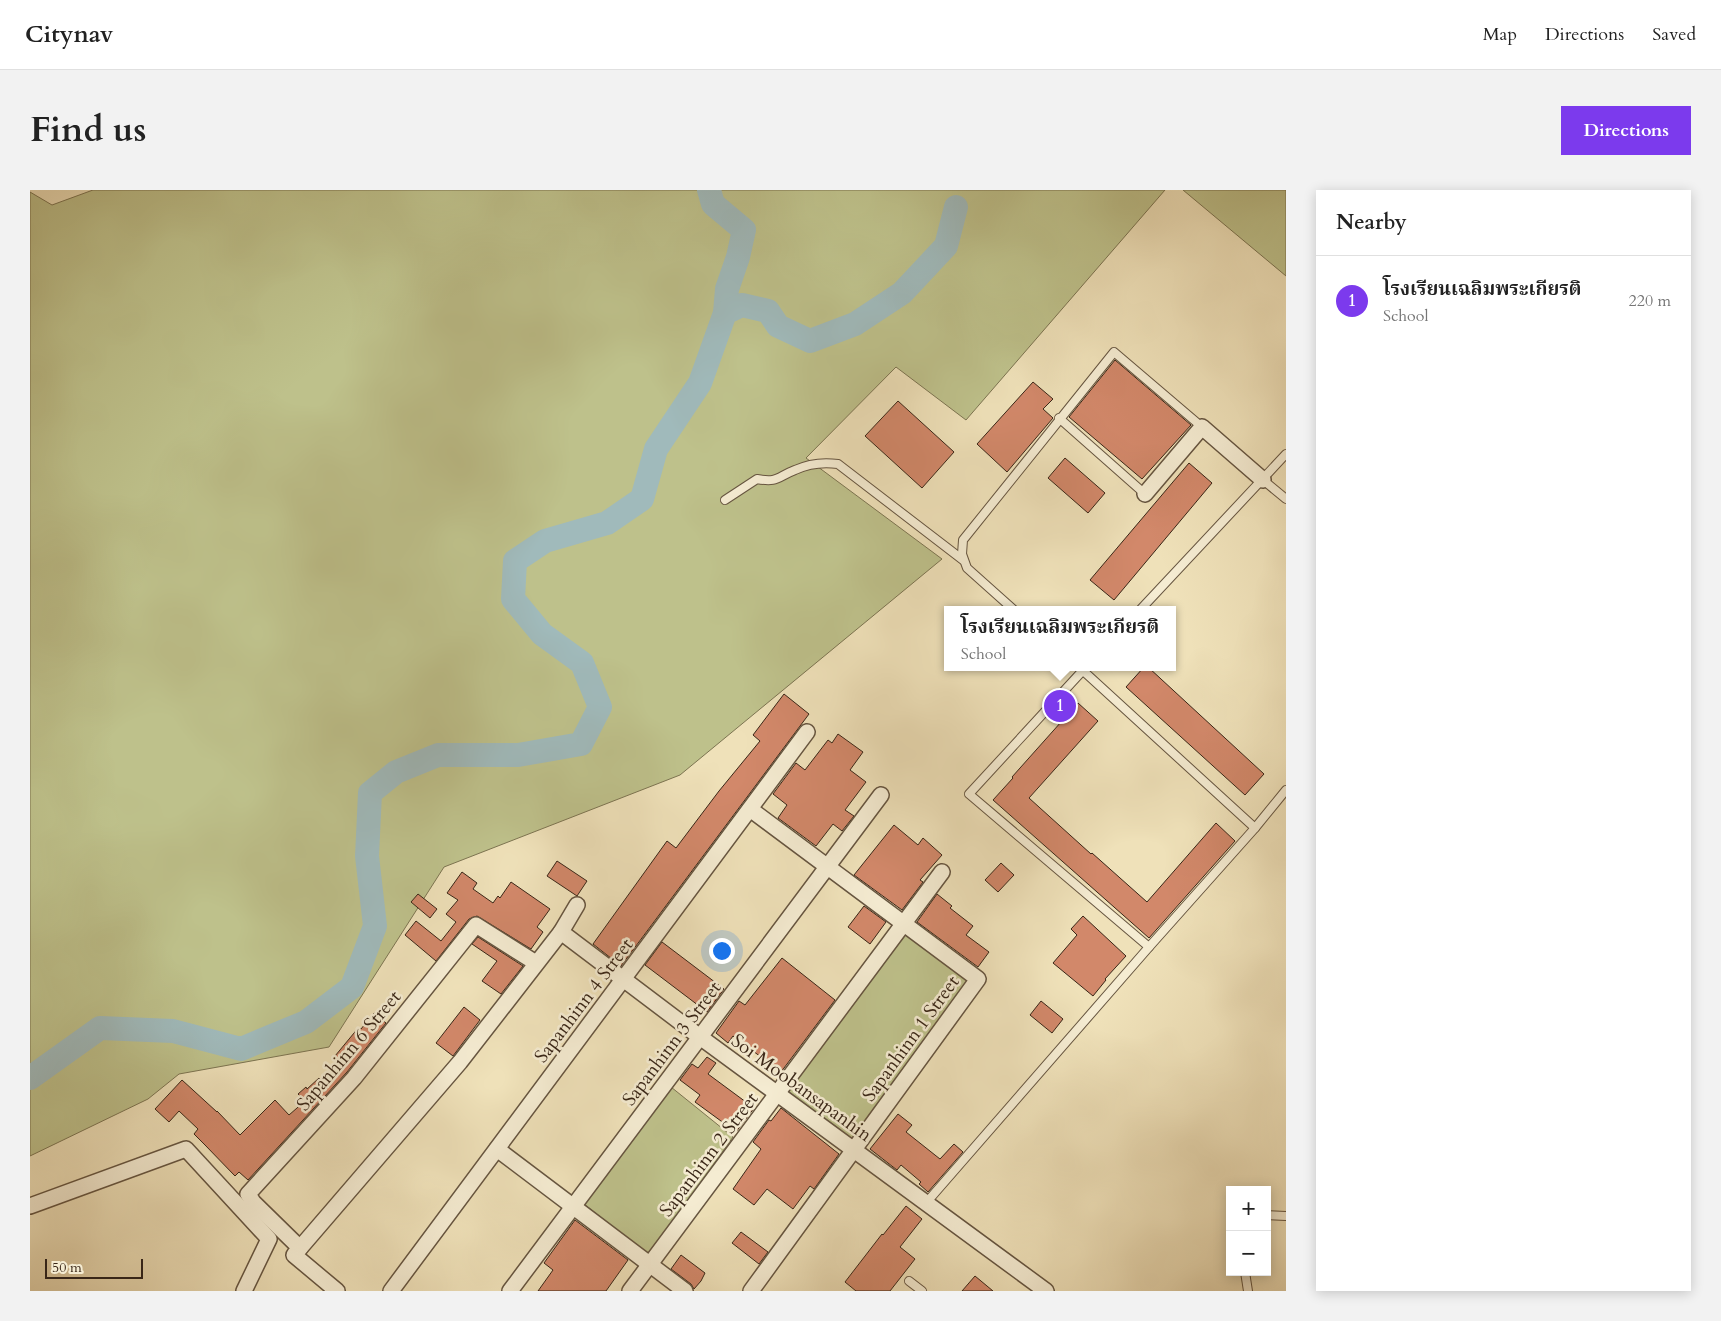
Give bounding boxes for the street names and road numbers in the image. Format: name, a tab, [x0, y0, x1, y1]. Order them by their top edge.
street label: Sapanhinn 4 Street	[528, 933, 639, 1068]
street label: Sapanhinn 1 Street	[856, 970, 965, 1107]
street label: Sapanhinn 3 Street	[616, 976, 727, 1111]
street label: Sapanhinn 6 Street	[291, 985, 407, 1116]
street label: Soi Moobansapanhin	[726, 1028, 877, 1148]
street label: Sapanhinn 2 Street	[653, 1087, 764, 1222]

